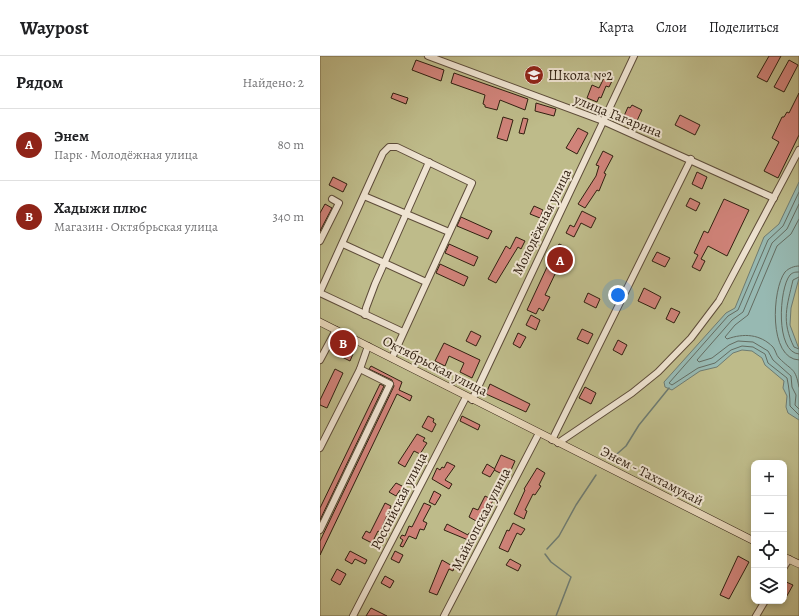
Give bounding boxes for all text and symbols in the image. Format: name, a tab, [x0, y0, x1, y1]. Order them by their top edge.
text: Waypost	[20, 15, 89, 41]
text: Карта	[599, 18, 634, 37]
text: Слои	[656, 18, 687, 37]
text: Поделиться	[709, 18, 779, 37]
school or university icon: Школа №2	[523, 64, 545, 86]
place label: Школа №2	[548, 66, 613, 85]
text: Рядом	[16, 71, 63, 94]
text: Найдено: 2	[243, 74, 304, 91]
street label: улица Гагарина	[570, 89, 665, 143]
text: Энем	[54, 126, 89, 146]
text: A	[25, 136, 33, 153]
text: 80 m	[277, 136, 304, 153]
text: Парк · Молодёжная улица	[54, 146, 198, 163]
street label: Молодёжная улица	[508, 165, 576, 278]
text: Хадыжи плюс	[54, 198, 147, 218]
text: B	[25, 208, 33, 225]
text: 340 m	[272, 208, 304, 225]
text: Магазин · Октябрьская улица	[54, 218, 218, 235]
pin: A	[547, 245, 573, 275]
your location	[608, 285, 628, 305]
pin: B	[330, 328, 356, 358]
street label: Октябрьская улица	[379, 331, 491, 401]
street label: Энем - Тахтамукай	[597, 442, 707, 510]
street label: Российская улица	[366, 448, 432, 553]
map controls	[751, 460, 787, 604]
button: +	[751, 460, 787, 496]
street label: Майкопская улица	[447, 464, 515, 574]
button: −	[751, 496, 787, 532]
button: locate	[751, 532, 787, 568]
button: layers	[751, 568, 787, 604]

